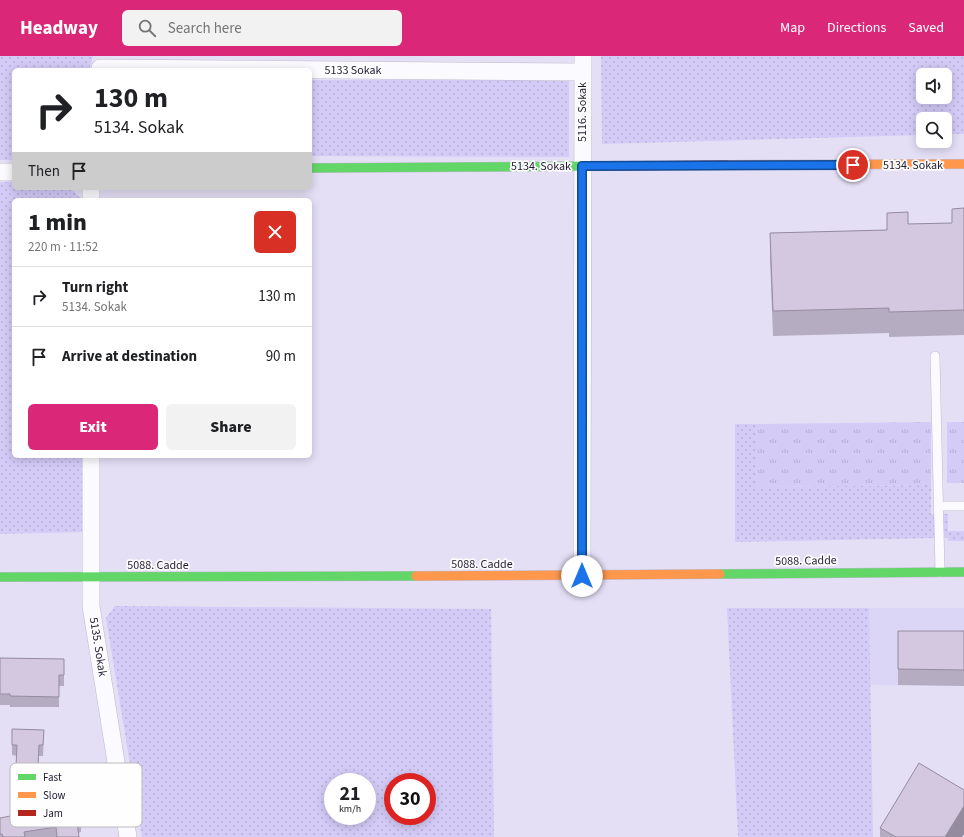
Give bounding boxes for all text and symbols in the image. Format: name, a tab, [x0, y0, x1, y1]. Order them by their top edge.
search box	[122, 10, 402, 46]
text: Headway	[20, 15, 98, 42]
icon: search	[136, 17, 158, 39]
text: Search here	[168, 18, 242, 39]
text: Map	[780, 18, 805, 38]
text: Directions	[827, 18, 886, 38]
text: Saved	[908, 18, 944, 38]
street label: 5133 Sokak	[325, 62, 382, 79]
map controls	[916, 68, 952, 148]
button: sound	[916, 68, 952, 104]
text: 130 m	[94, 78, 168, 118]
street label: 5116. Sokak	[574, 82, 591, 142]
icon: right	[28, 84, 80, 136]
button: search	[916, 112, 952, 148]
text: 5134. Sokak	[94, 115, 184, 140]
pin	[836, 148, 870, 182]
icon: arrive	[842, 154, 864, 176]
street label: 5134. Sokak	[883, 157, 943, 174]
street label: 5134. Sokak	[511, 158, 571, 175]
icon: arrive	[68, 160, 90, 182]
text: Then	[28, 161, 60, 182]
text: 1 min	[28, 205, 87, 240]
button: close	[254, 211, 296, 253]
text: 220 m · 11:52	[28, 238, 98, 256]
text: Turn right	[62, 277, 128, 298]
icon: right	[28, 286, 50, 308]
text: 130 m	[258, 286, 296, 307]
text: 5134. Sokak	[62, 298, 127, 316]
icon: arrive	[28, 346, 50, 368]
text: Arrive at destination	[62, 346, 197, 367]
text: 90 m	[266, 346, 296, 367]
button: Exit	[28, 404, 158, 450]
button: Share	[166, 404, 296, 450]
street label: 5088. Cadde	[775, 552, 837, 570]
position arrow	[561, 555, 603, 597]
street label: 5088. Cadde	[451, 556, 513, 573]
street label: 5088. Cadde	[127, 557, 189, 574]
street label: 5135. Sokak	[85, 616, 111, 678]
legend	[10, 763, 142, 827]
text: Fast	[43, 770, 62, 785]
speed limit sign: 30	[384, 773, 436, 825]
text: 21	[339, 780, 361, 808]
text: Slow	[43, 788, 66, 803]
text: km/h	[339, 802, 361, 816]
text: Jam	[43, 806, 63, 821]

